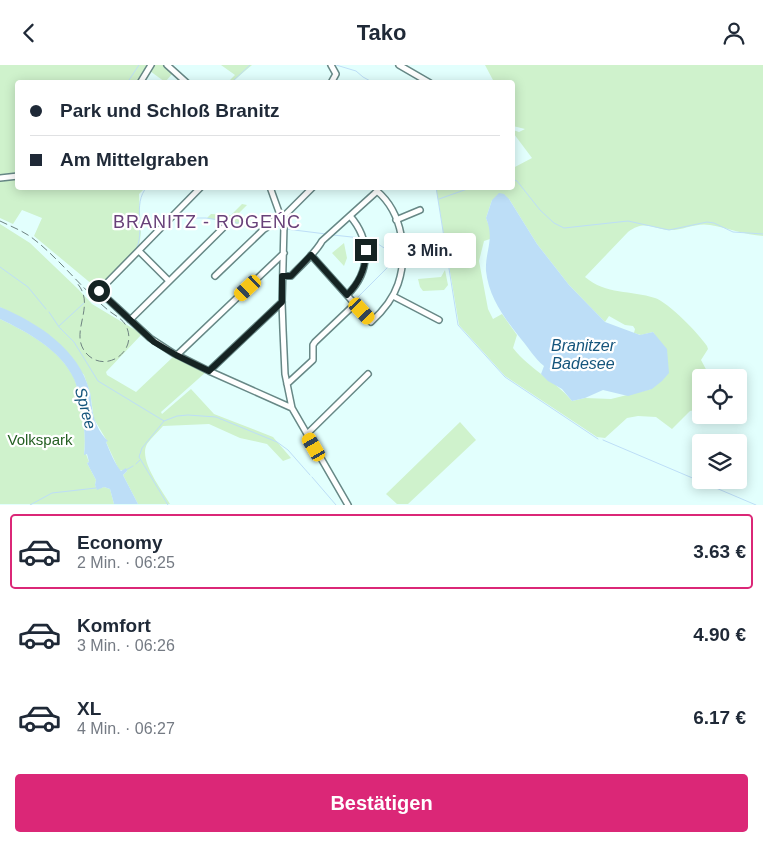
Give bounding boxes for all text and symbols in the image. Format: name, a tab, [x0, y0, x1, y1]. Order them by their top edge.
icon: back	[15, 19, 43, 47]
icon: person	[720, 19, 748, 47]
text: Tako	[357, 20, 406, 45]
text: Park und Schloß Branitz	[60, 100, 280, 121]
text: Am Mittelgraben	[60, 149, 209, 170]
district label: BRANITZ - ROGEŃC	[113, 212, 301, 232]
callout: 3 Min.	[384, 233, 476, 267]
route end	[355, 239, 377, 261]
text: 3 Min.	[407, 242, 453, 259]
car	[231, 272, 264, 304]
route start	[88, 280, 110, 302]
car	[346, 295, 377, 327]
water label: Branitzer Badesee	[551, 337, 616, 372]
map controls	[692, 369, 747, 489]
button: locate	[692, 369, 747, 424]
water label: Spree	[72, 385, 99, 431]
car	[300, 430, 327, 464]
park label: Volkspark	[7, 431, 73, 448]
button: layers	[692, 434, 747, 489]
icon: car	[17, 529, 62, 574]
text: Economy	[77, 532, 163, 553]
text: 3.63 €	[693, 541, 746, 562]
text: 2 Min. · 06:25	[77, 554, 175, 571]
icon: car	[17, 612, 62, 657]
text: Komfort	[77, 615, 151, 636]
text: 4.90 €	[693, 624, 746, 645]
text: 3 Min. · 06:26	[77, 637, 175, 654]
icon: car	[17, 695, 62, 740]
text: XL	[77, 698, 101, 719]
text: 6.17 €	[693, 707, 746, 728]
text: 4 Min. · 06:27	[77, 720, 175, 737]
button: Bestätigen	[15, 774, 748, 832]

